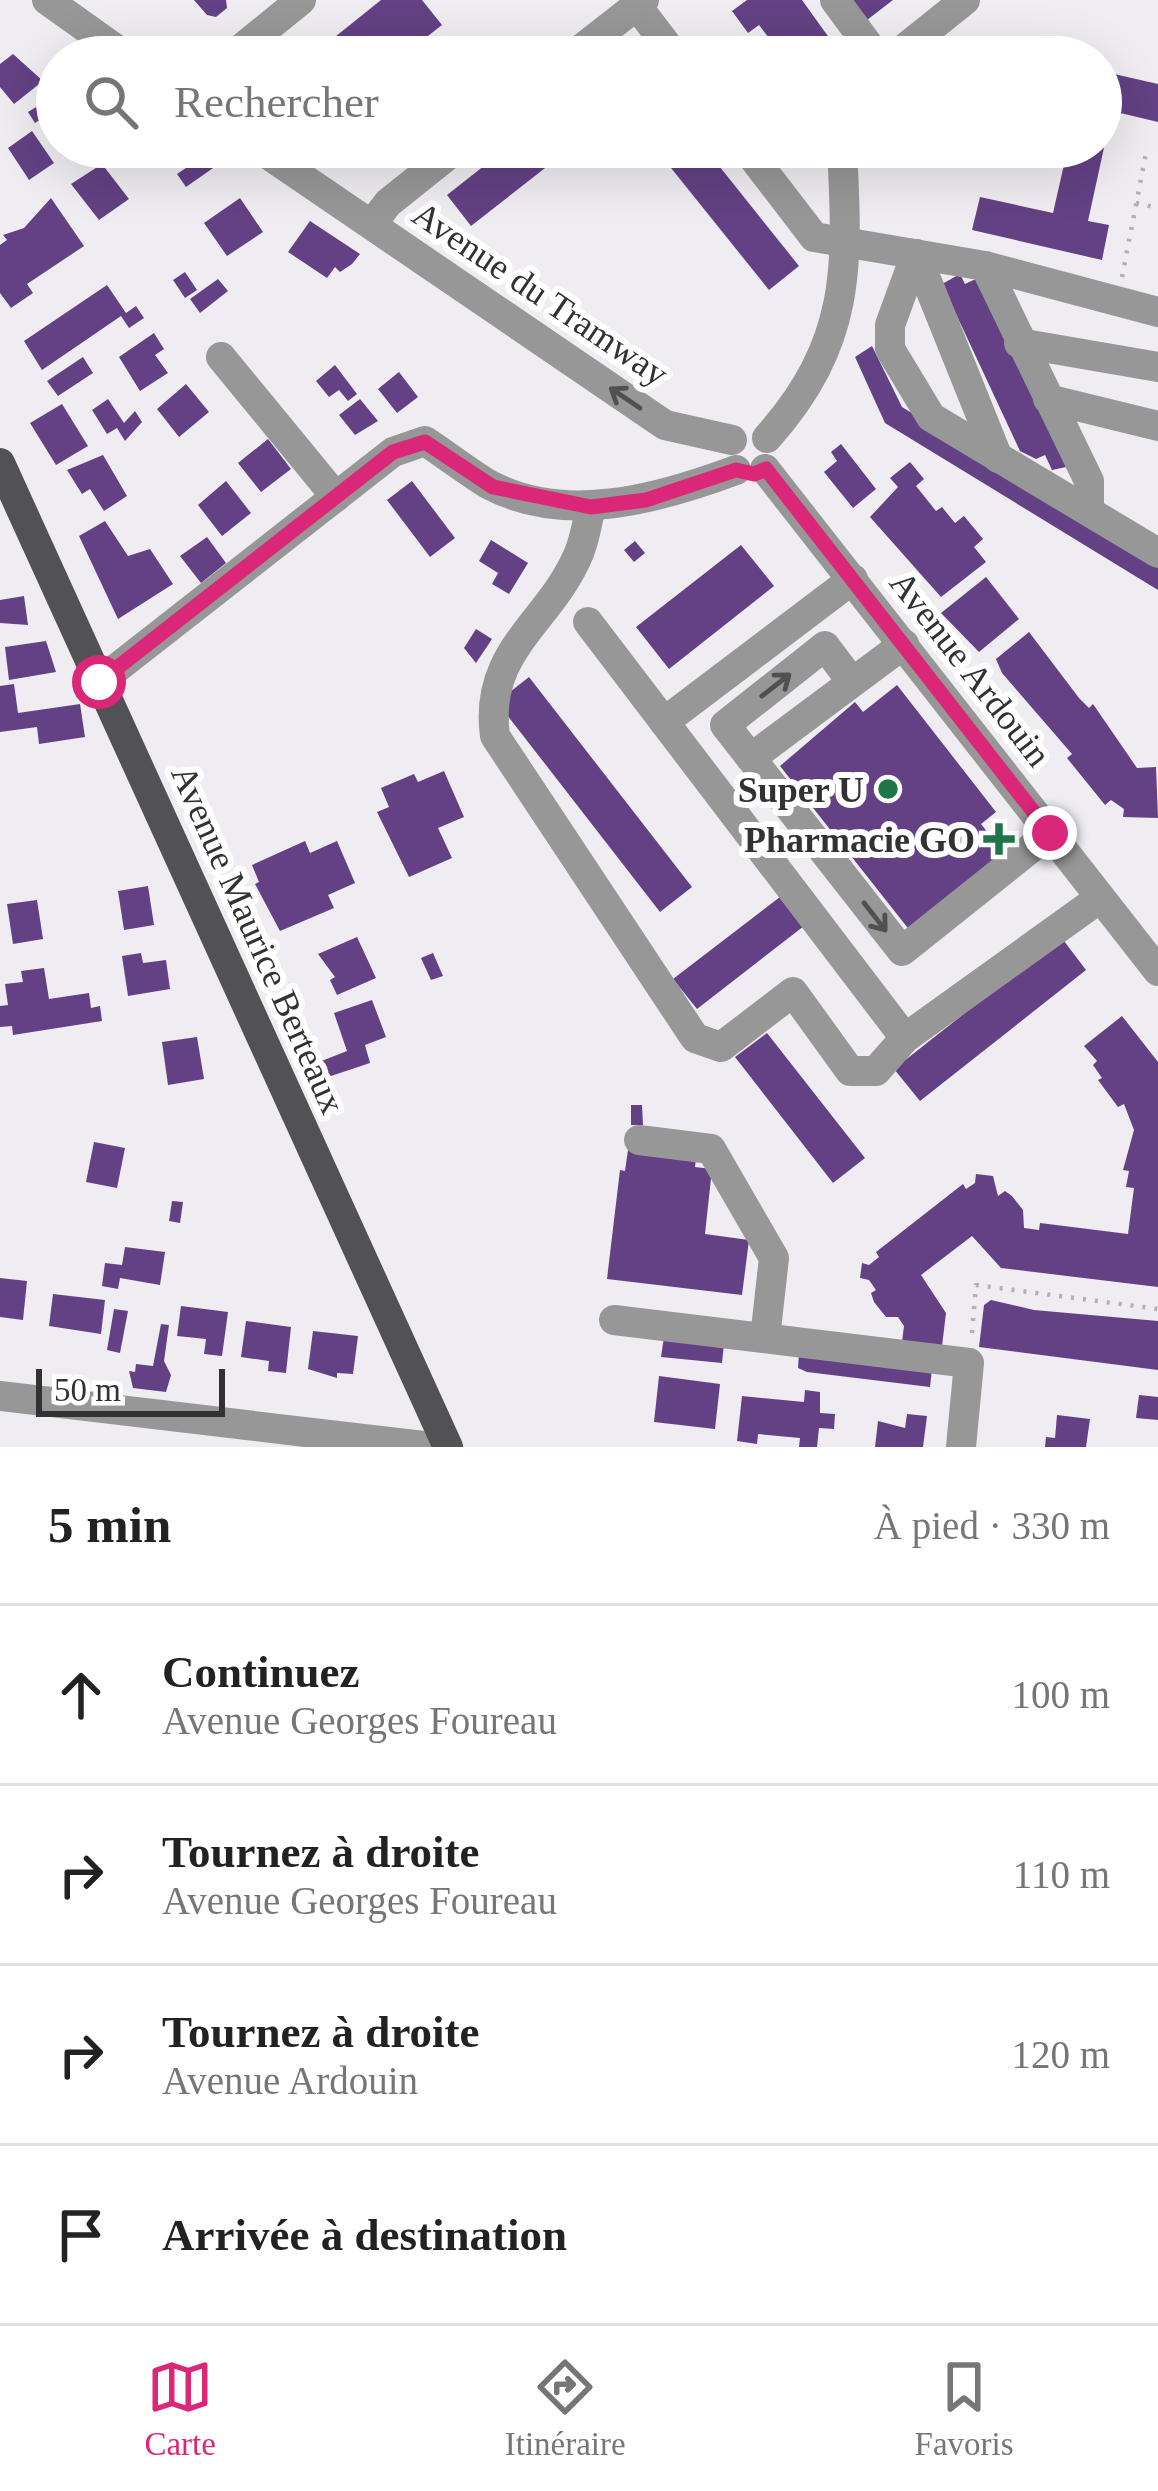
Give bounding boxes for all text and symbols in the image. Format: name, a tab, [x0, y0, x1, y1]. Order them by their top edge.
search box	[36, 36, 1122, 168]
icon: search	[78, 69, 144, 135]
text: Rechercher	[174, 77, 379, 127]
street label: Avenue du Tramway	[405, 194, 676, 394]
one-way arrow	[609, 386, 642, 411]
street label: Avenue Ardouin	[882, 563, 1059, 774]
route start	[72, 655, 126, 709]
one-way arrow	[759, 672, 791, 699]
street label: Avenue Maurice Berteaux	[163, 759, 353, 1120]
place label: Super U	[738, 770, 864, 810]
marker: Super U	[875, 776, 901, 802]
route end	[1023, 806, 1077, 860]
place label: Pharmacie GO	[744, 820, 975, 860]
marker: Pharmacie GO	[986, 826, 1012, 852]
one-way arrow	[861, 900, 888, 932]
scale bar	[36, 1363, 225, 1416]
text: 50 m	[54, 1372, 121, 1408]
text: 5 min	[48, 1497, 171, 1553]
text: À pied · 330 m	[874, 1504, 1110, 1547]
text: Continuez	[162, 1647, 360, 1697]
icon: ahead	[48, 1662, 114, 1728]
text: 100 m	[1011, 1673, 1110, 1716]
text: Avenue Georges Foureau	[162, 1699, 557, 1742]
text: Tournez à droite	[162, 1827, 480, 1877]
icon: right	[48, 1842, 114, 1908]
text: 110 m	[1013, 1853, 1110, 1896]
text: Avenue Georges Foureau	[162, 1879, 557, 1922]
text: Tournez à droite	[162, 2007, 480, 2057]
icon: right	[48, 2022, 114, 2088]
text: 120 m	[1011, 2033, 1110, 2076]
text: Avenue Ardouin	[162, 2059, 418, 2102]
icon: arrive	[48, 2202, 114, 2268]
text: Arrivée à destination	[162, 2210, 567, 2260]
tab: Carte	[144, 2354, 216, 2463]
tab: Itinéraire	[505, 2354, 626, 2463]
tab: Favoris	[915, 2354, 1014, 2463]

